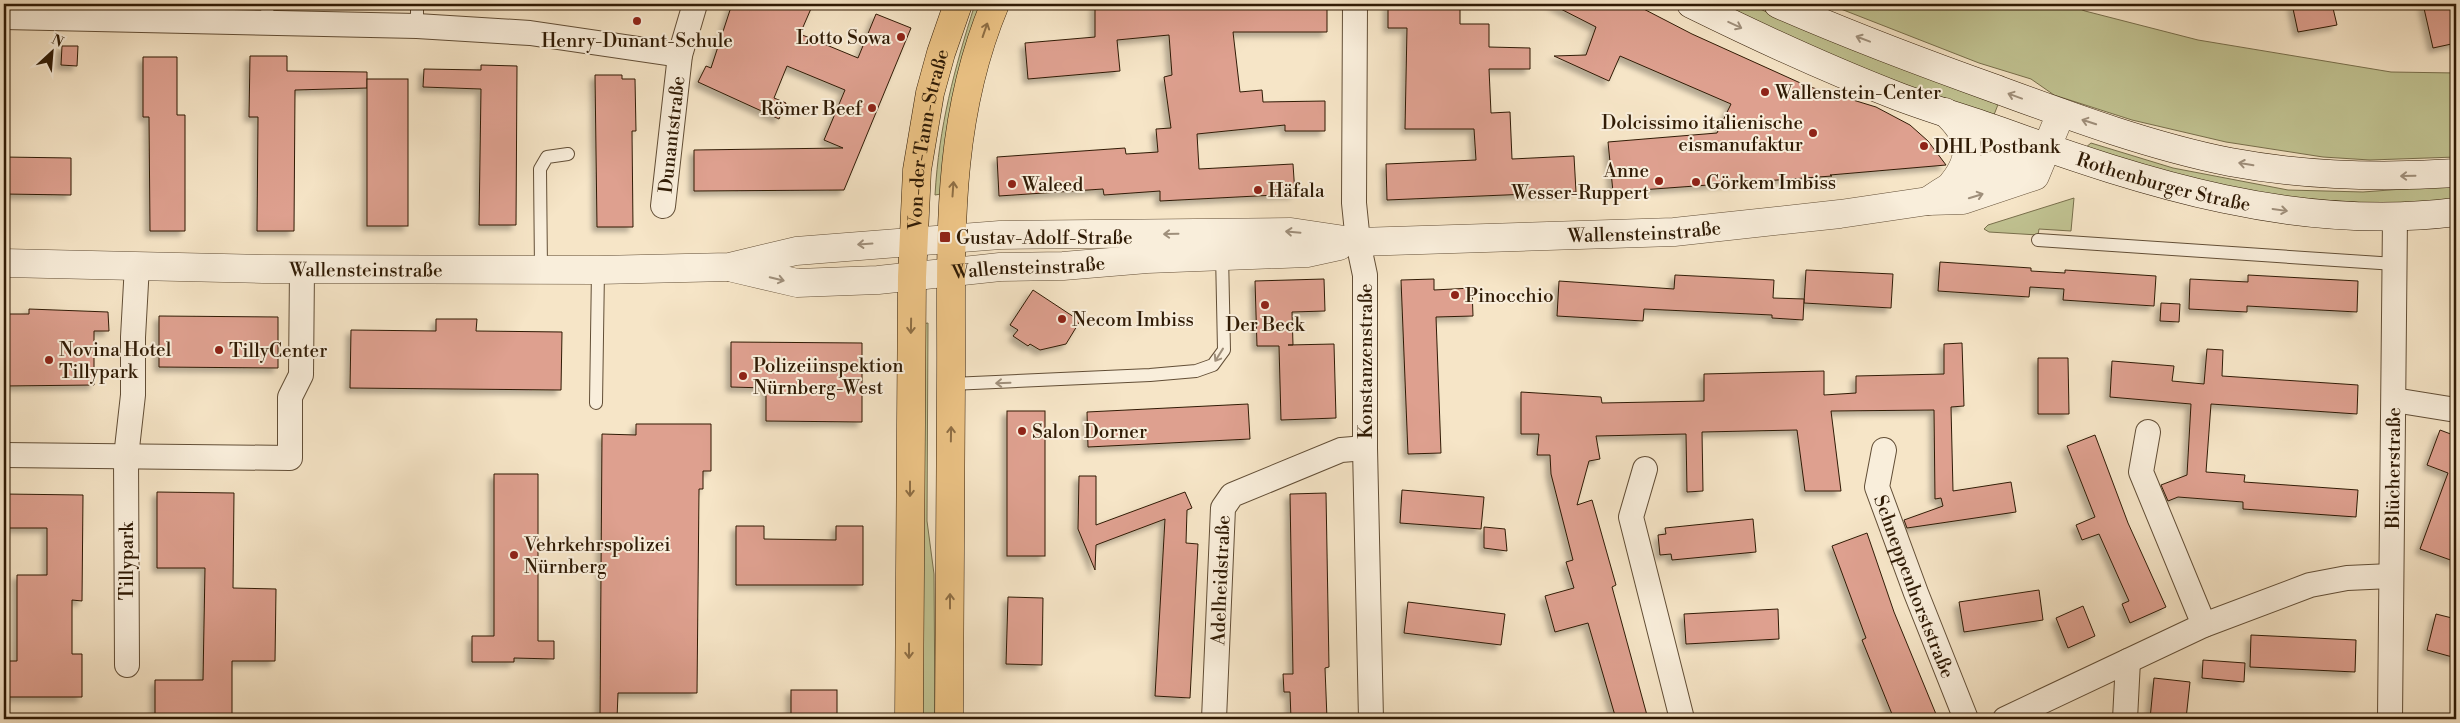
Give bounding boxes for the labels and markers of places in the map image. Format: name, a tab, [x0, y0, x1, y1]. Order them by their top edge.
marker: Henry-Dunant-Schule	[631, 15, 643, 27]
place label: Lotto Sowa	[796, 26, 891, 50]
place label: Henry-Dunant-Schule	[541, 29, 733, 53]
marker: Lotto Sowa	[895, 31, 907, 43]
place label: Wallenstein-Center	[1774, 81, 1941, 105]
marker: Wallenstein-Center	[1759, 86, 1771, 98]
place label: Römer Beef	[761, 97, 863, 121]
marker: Römer Beef	[866, 102, 878, 114]
place label: Dolcissimo italienische eismanufaktur	[1601, 111, 1803, 157]
marker: Dolcissimo italienische eismanufaktur	[1807, 127, 1819, 139]
place label: DHL Postbank	[1934, 135, 2061, 159]
marker: DHL Postbank	[1918, 140, 1930, 152]
place label: Anne Wesser-Ruppert	[1511, 159, 1649, 205]
place label: Görkem Imbiss	[1706, 171, 1836, 195]
place label: Waleed	[1021, 173, 1083, 197]
marker: Anne Wesser-Ruppert	[1653, 175, 1665, 187]
marker: Görkem Imbiss	[1690, 176, 1702, 188]
marker: Waleed	[1006, 178, 1018, 190]
place label: Häfala	[1268, 179, 1325, 203]
marker: Häfala	[1252, 184, 1264, 196]
place label: Gustav-Adolf-Straße	[956, 226, 1133, 250]
marker: Gustav-Adolf-Straße	[938, 230, 952, 244]
place label: Pinocchio	[1465, 284, 1554, 308]
marker: Pinocchio	[1449, 289, 1461, 301]
marker: Der Beck	[1259, 299, 1271, 311]
place label: Necom Imbiss	[1072, 308, 1194, 332]
marker: Necom Imbiss	[1056, 313, 1068, 325]
place label: Der Beck	[1226, 313, 1306, 337]
place label: Novina Hotel Tillypark	[59, 338, 172, 384]
place label: TillyCenter	[229, 339, 327, 363]
marker: TillyCenter	[213, 344, 225, 356]
marker: Novina Hotel Tillypark	[43, 354, 55, 366]
place label: Polizeiinspektion Nürnberg-West	[753, 354, 904, 400]
marker: Polizeiinspektion Nürnberg-West	[737, 370, 749, 382]
place label: Salon Dorner	[1032, 420, 1147, 444]
marker: Salon Dorner	[1016, 425, 1028, 437]
place label: Vehrkehrspolizei Nürnberg	[523, 533, 671, 579]
marker: Vehrkehrspolizei Nürnberg	[508, 549, 520, 561]

